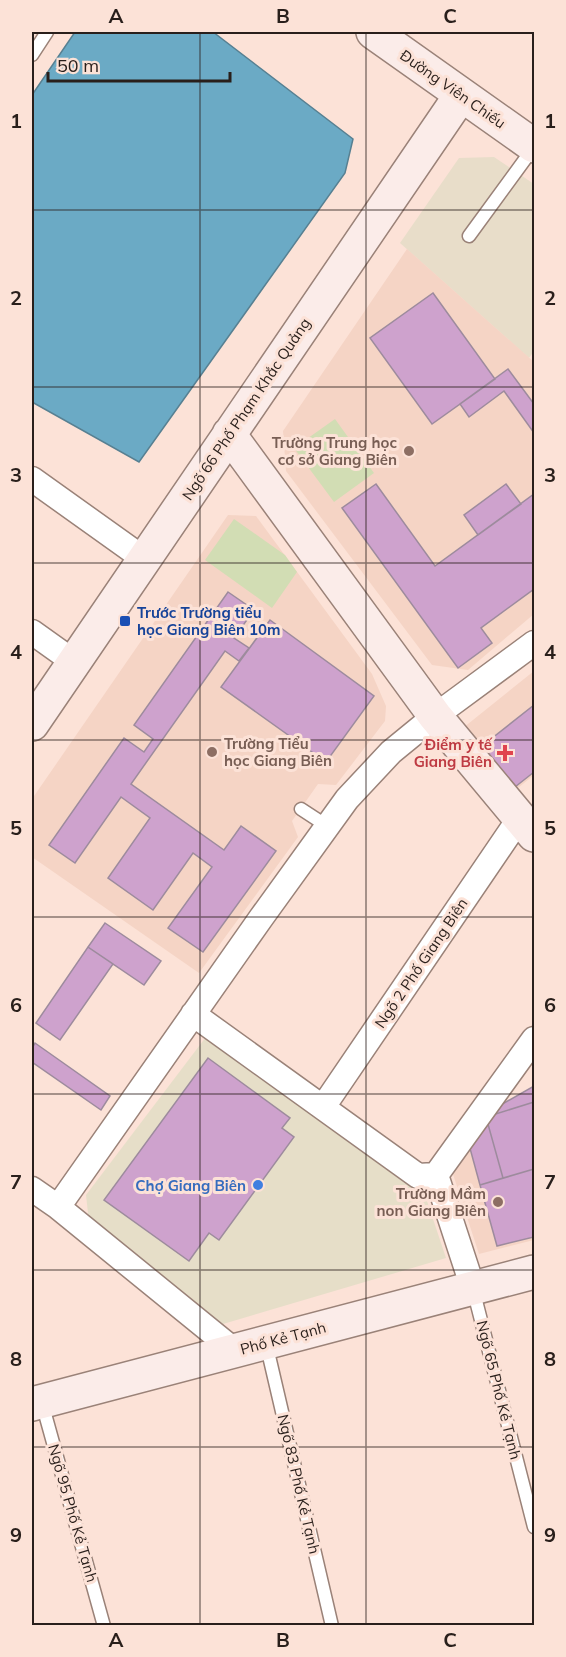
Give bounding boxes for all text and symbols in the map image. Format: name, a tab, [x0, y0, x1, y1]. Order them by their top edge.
text: A	[109, 3, 124, 28]
text: B	[276, 3, 290, 28]
text: C	[443, 3, 457, 28]
scale bar	[48, 45, 230, 83]
street label: Đường Viên Chiếu	[397, 46, 509, 132]
text: 50 m	[57, 54, 99, 77]
text: 1	[10, 108, 22, 133]
text: 1	[544, 108, 556, 133]
text: 2	[10, 285, 22, 310]
text: 2	[544, 285, 556, 310]
street label: Ngõ 66 Phố Phạm Khắc Quảng	[178, 314, 314, 504]
place label: Trường Trung học cơ sở Giang Biên	[272, 433, 397, 469]
marker: Trường Trung học cơ sở Giang Biên	[402, 444, 416, 458]
text: 3	[10, 462, 22, 487]
text: 3	[544, 462, 556, 487]
place label: Trước Trường tiểu học Giang Biên 10m	[137, 603, 281, 639]
marker: Trước Trường tiểu học Giang Biên 10m	[118, 614, 132, 628]
text: 4	[10, 639, 22, 664]
text: 4	[544, 639, 556, 664]
place label: Trường Tiểu học Giang Biên	[224, 734, 332, 770]
place label: Điểm y tế Giang Biên	[414, 735, 493, 771]
marker: Điểm y tế Giang Biên	[496, 744, 514, 762]
marker: Trường Tiểu học Giang Biên	[205, 745, 219, 759]
text: 5	[10, 815, 22, 840]
text: 5	[544, 815, 556, 840]
street label: Ngõ 2 Phố Giang Biên	[370, 894, 472, 1032]
text: 6	[10, 992, 22, 1017]
text: 6	[544, 992, 556, 1017]
text: 7	[10, 1169, 22, 1194]
text: 7	[544, 1169, 556, 1194]
place label: Chợ Giang Biên	[135, 1176, 246, 1195]
marker: Chợ Giang Biên	[251, 1178, 265, 1192]
place label: Trường Mầm non Giang Biên	[377, 1184, 486, 1220]
marker: Trường Mầm non Giang Biên	[491, 1195, 505, 1209]
street label: Phố Kẻ Tạnh	[238, 1317, 328, 1359]
street label: Ngõ 65 Phố Kẻ Tạnh	[473, 1318, 525, 1462]
text: 8	[10, 1346, 22, 1371]
text: 8	[544, 1346, 556, 1371]
street label: Ngõ 83 Phố Kẻ Tạnh	[274, 1412, 324, 1556]
street label: Ngõ 95 Phố Kẻ Tạnh	[44, 1442, 102, 1584]
text: 9	[10, 1522, 22, 1547]
text: 9	[544, 1522, 556, 1547]
text: A	[109, 1627, 124, 1652]
text: B	[276, 1627, 290, 1652]
text: C	[443, 1627, 457, 1652]

